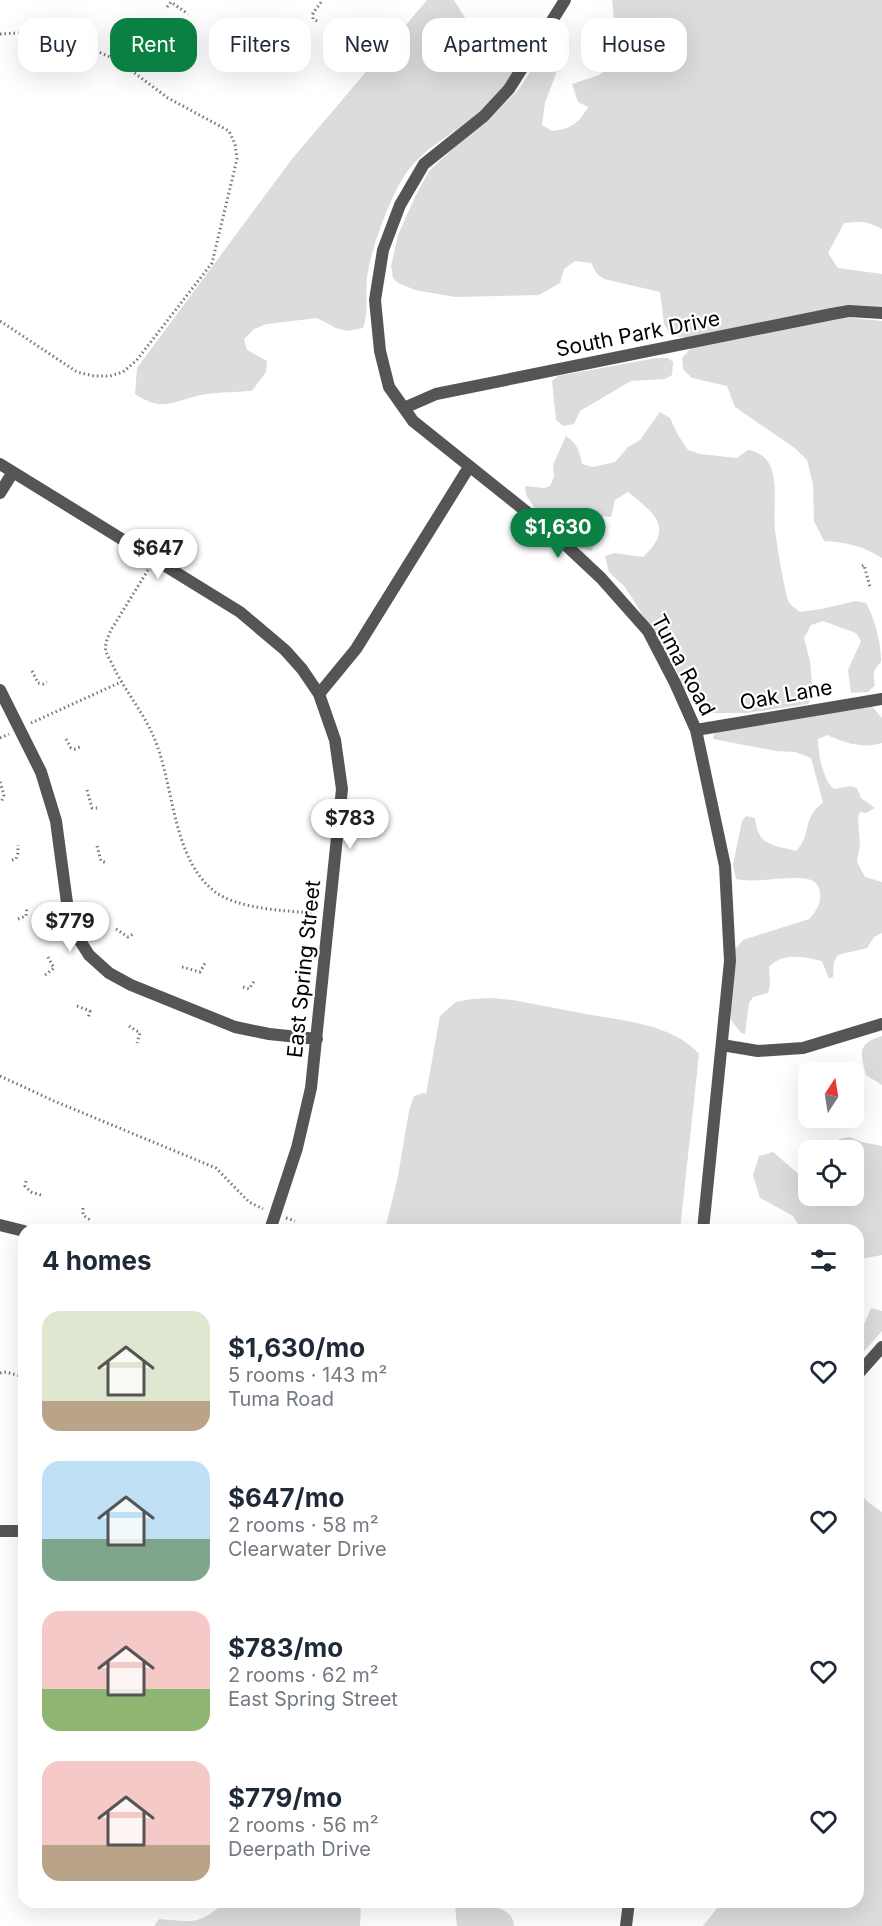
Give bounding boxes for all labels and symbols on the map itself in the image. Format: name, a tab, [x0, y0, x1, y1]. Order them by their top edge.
street label: South Park Drive	[554, 305, 722, 362]
pin: $1,630	[509, 508, 607, 559]
pin: $647	[122, 529, 194, 580]
street label: Tuma Road	[646, 610, 721, 720]
street label: Oak Lane	[738, 674, 834, 715]
pin: $783	[314, 799, 386, 850]
street label: East Spring Street	[282, 879, 325, 1059]
pin: $779	[34, 902, 106, 953]
north arrow	[798, 1062, 864, 1128]

